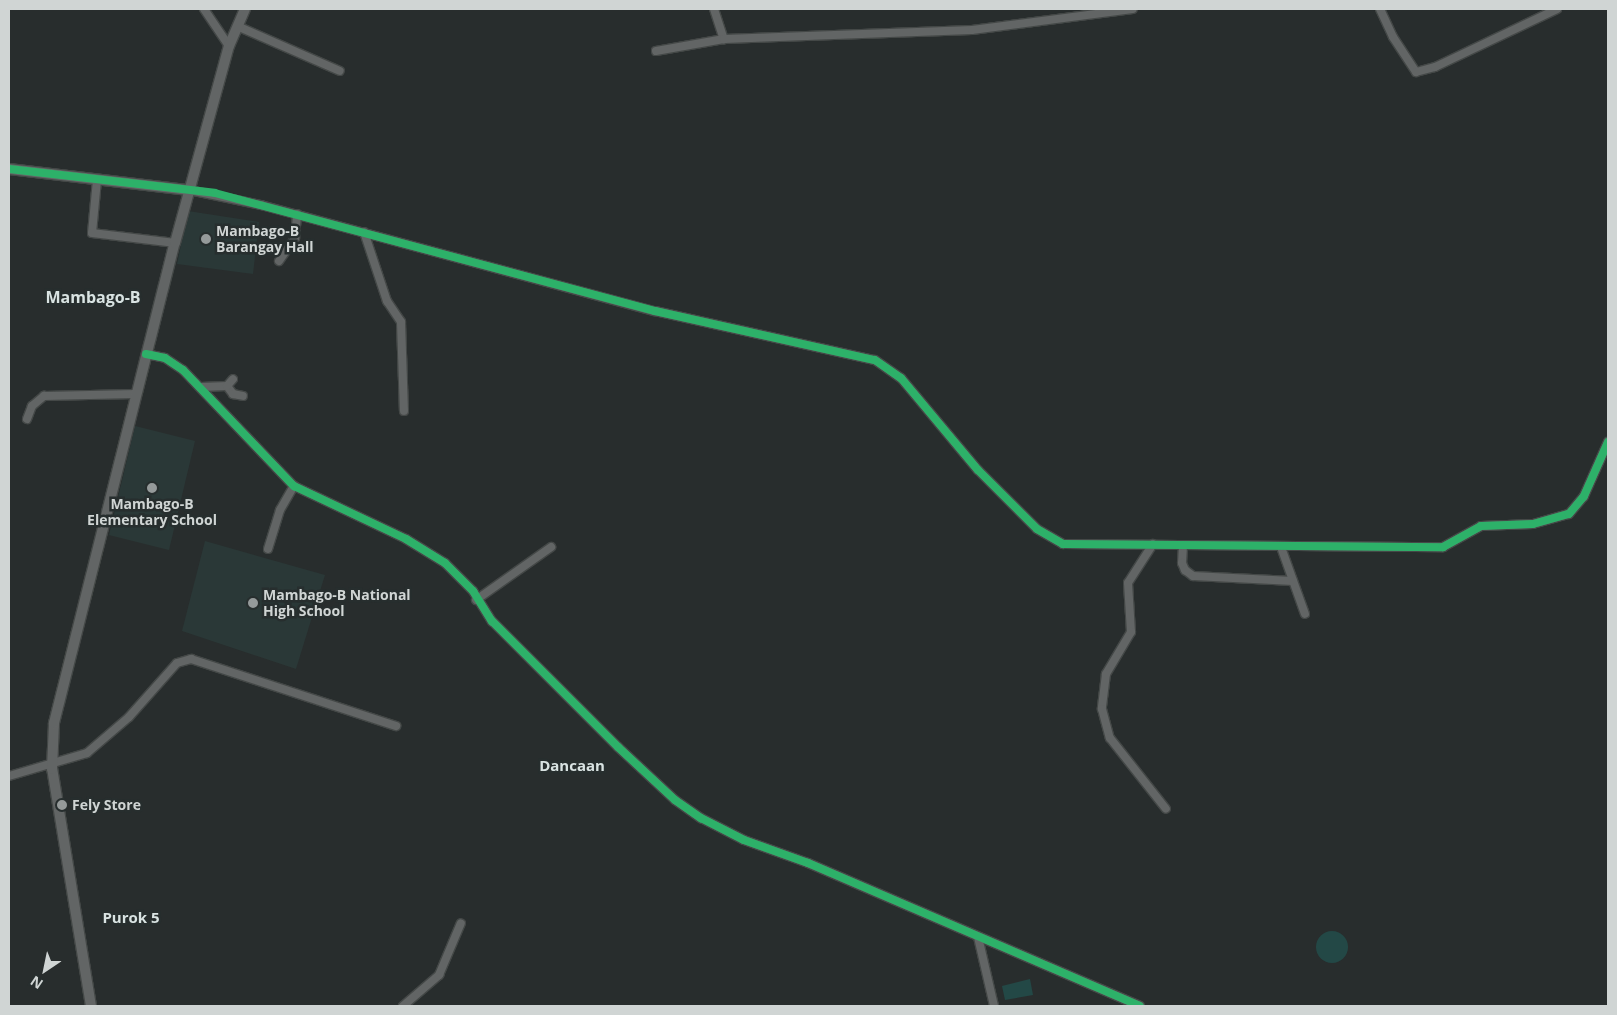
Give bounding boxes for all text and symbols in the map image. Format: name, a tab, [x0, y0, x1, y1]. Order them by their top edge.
place label: Mambago-B Barangay Hall	[216, 223, 314, 256]
marker: Mambago-B Barangay Hall	[200, 233, 212, 245]
district label: Mambago-B	[45, 287, 141, 307]
marker: Mambago-B Elementary School	[146, 482, 158, 494]
place label: Mambago-B Elementary School	[87, 496, 217, 528]
place label: Mambago-B National High School	[263, 587, 411, 620]
marker: Mambago-B National High School	[247, 597, 259, 609]
district label: Dancaan	[539, 757, 605, 775]
place label: Fely Store	[72, 797, 141, 813]
marker: Fely Store	[56, 799, 68, 811]
district label: Purok 5	[102, 909, 160, 927]
north arrow	[20, 945, 70, 995]
text: N	[26, 972, 46, 994]

